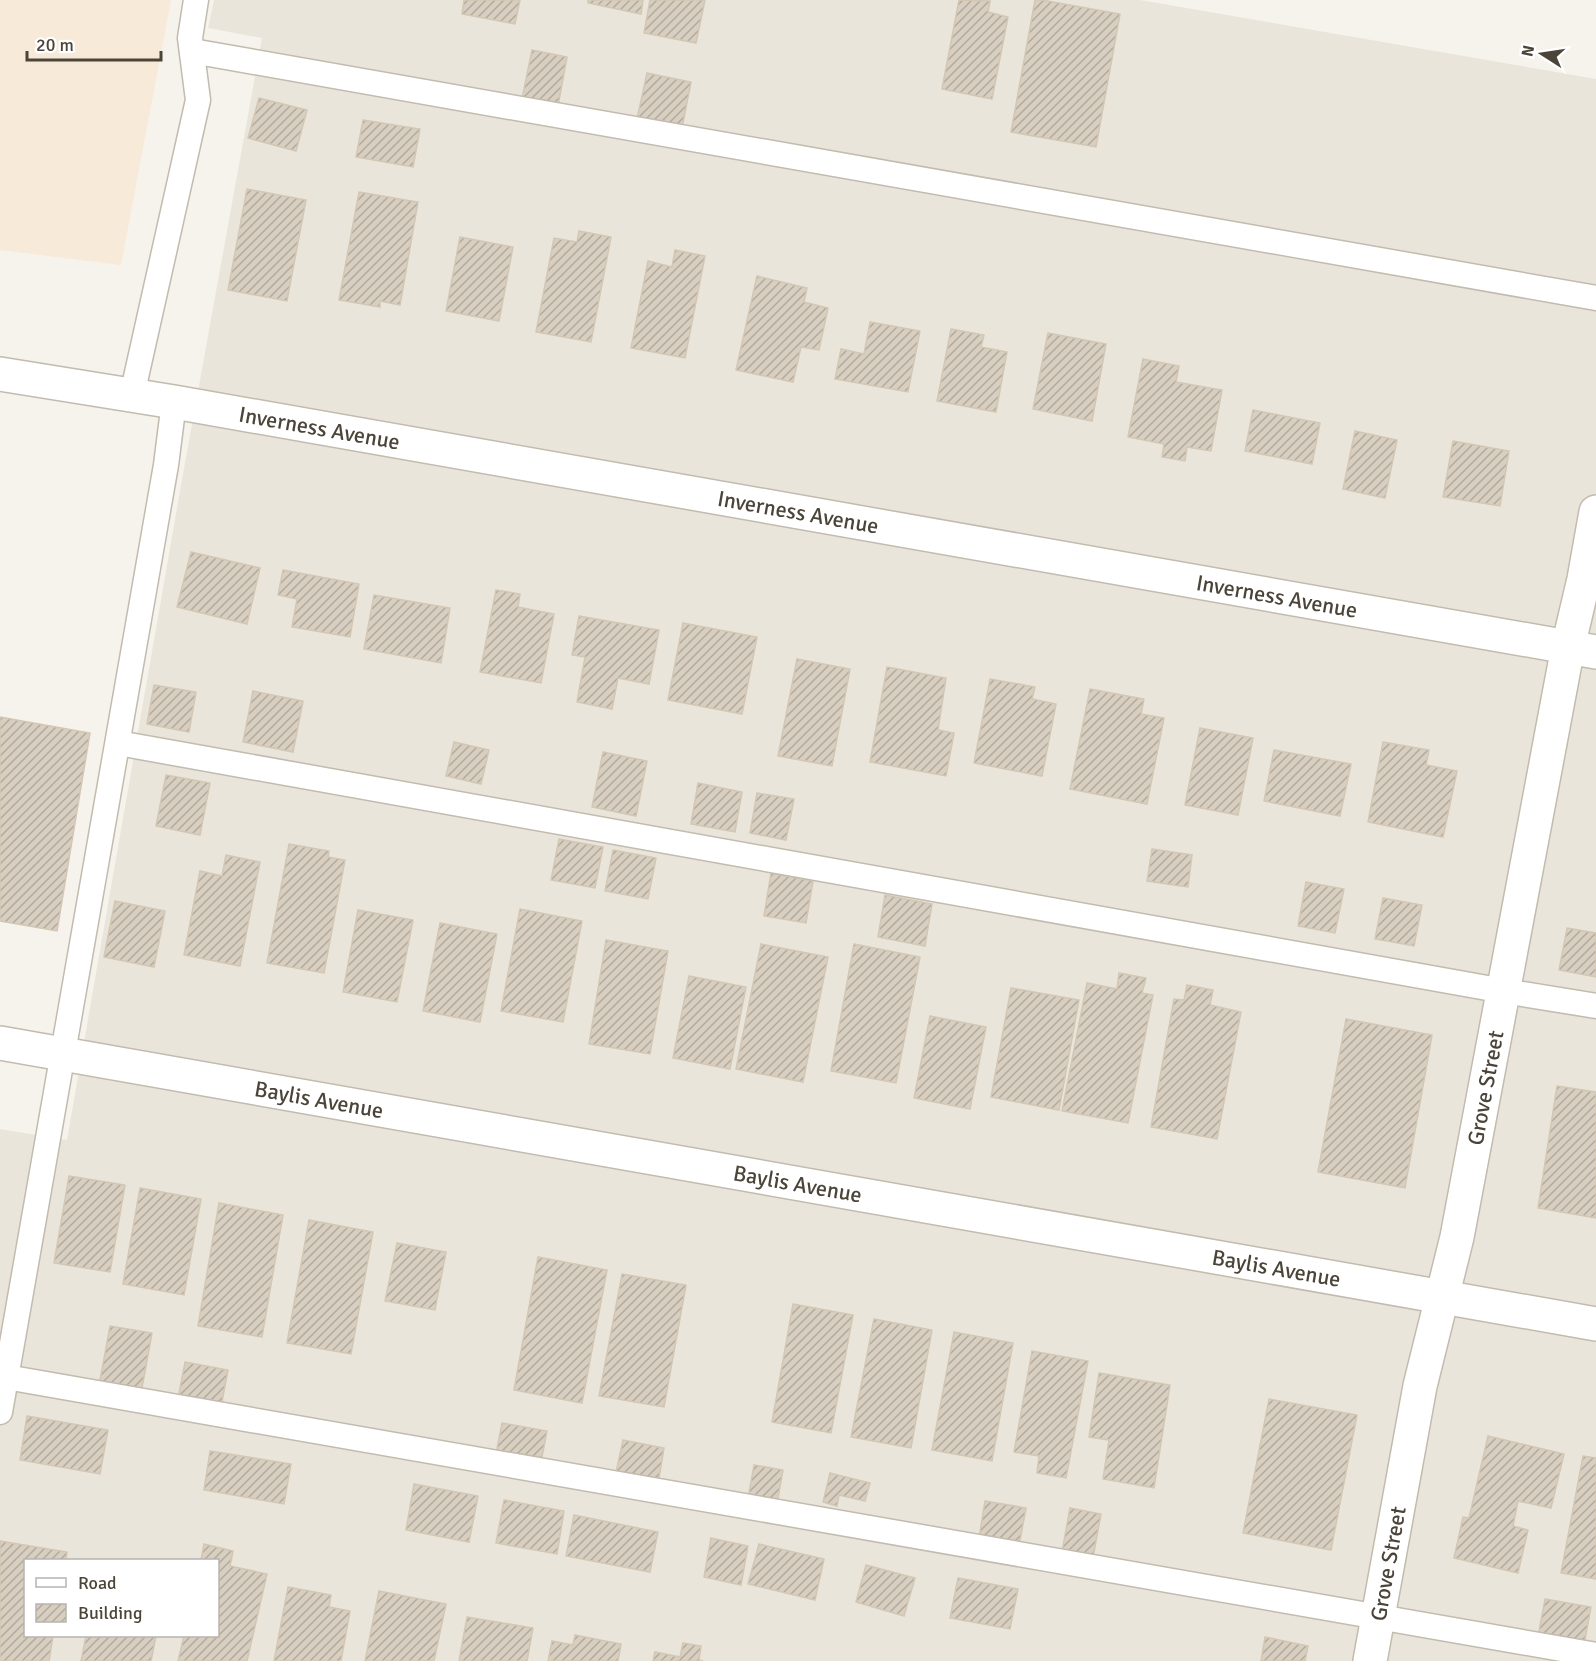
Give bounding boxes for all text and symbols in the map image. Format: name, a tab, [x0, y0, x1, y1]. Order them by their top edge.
scale bar	[27, 24, 160, 62]
north arrow	[1512, 24, 1572, 84]
text: 20 m	[36, 34, 74, 56]
text: N	[1517, 44, 1539, 59]
street label: Inverness Avenue	[237, 400, 402, 455]
street label: Inverness Avenue	[716, 484, 881, 539]
street label: Inverness Avenue	[1194, 568, 1359, 623]
street label: Grove Street	[1461, 1028, 1509, 1147]
street label: Baylis Avenue	[253, 1075, 386, 1124]
street label: Baylis Avenue	[731, 1159, 864, 1208]
street label: Baylis Avenue	[1210, 1243, 1343, 1292]
street label: Grove Street	[1364, 1504, 1411, 1623]
legend	[24, 1559, 219, 1637]
text: Road	[78, 1572, 117, 1594]
text: Building	[78, 1602, 142, 1624]

